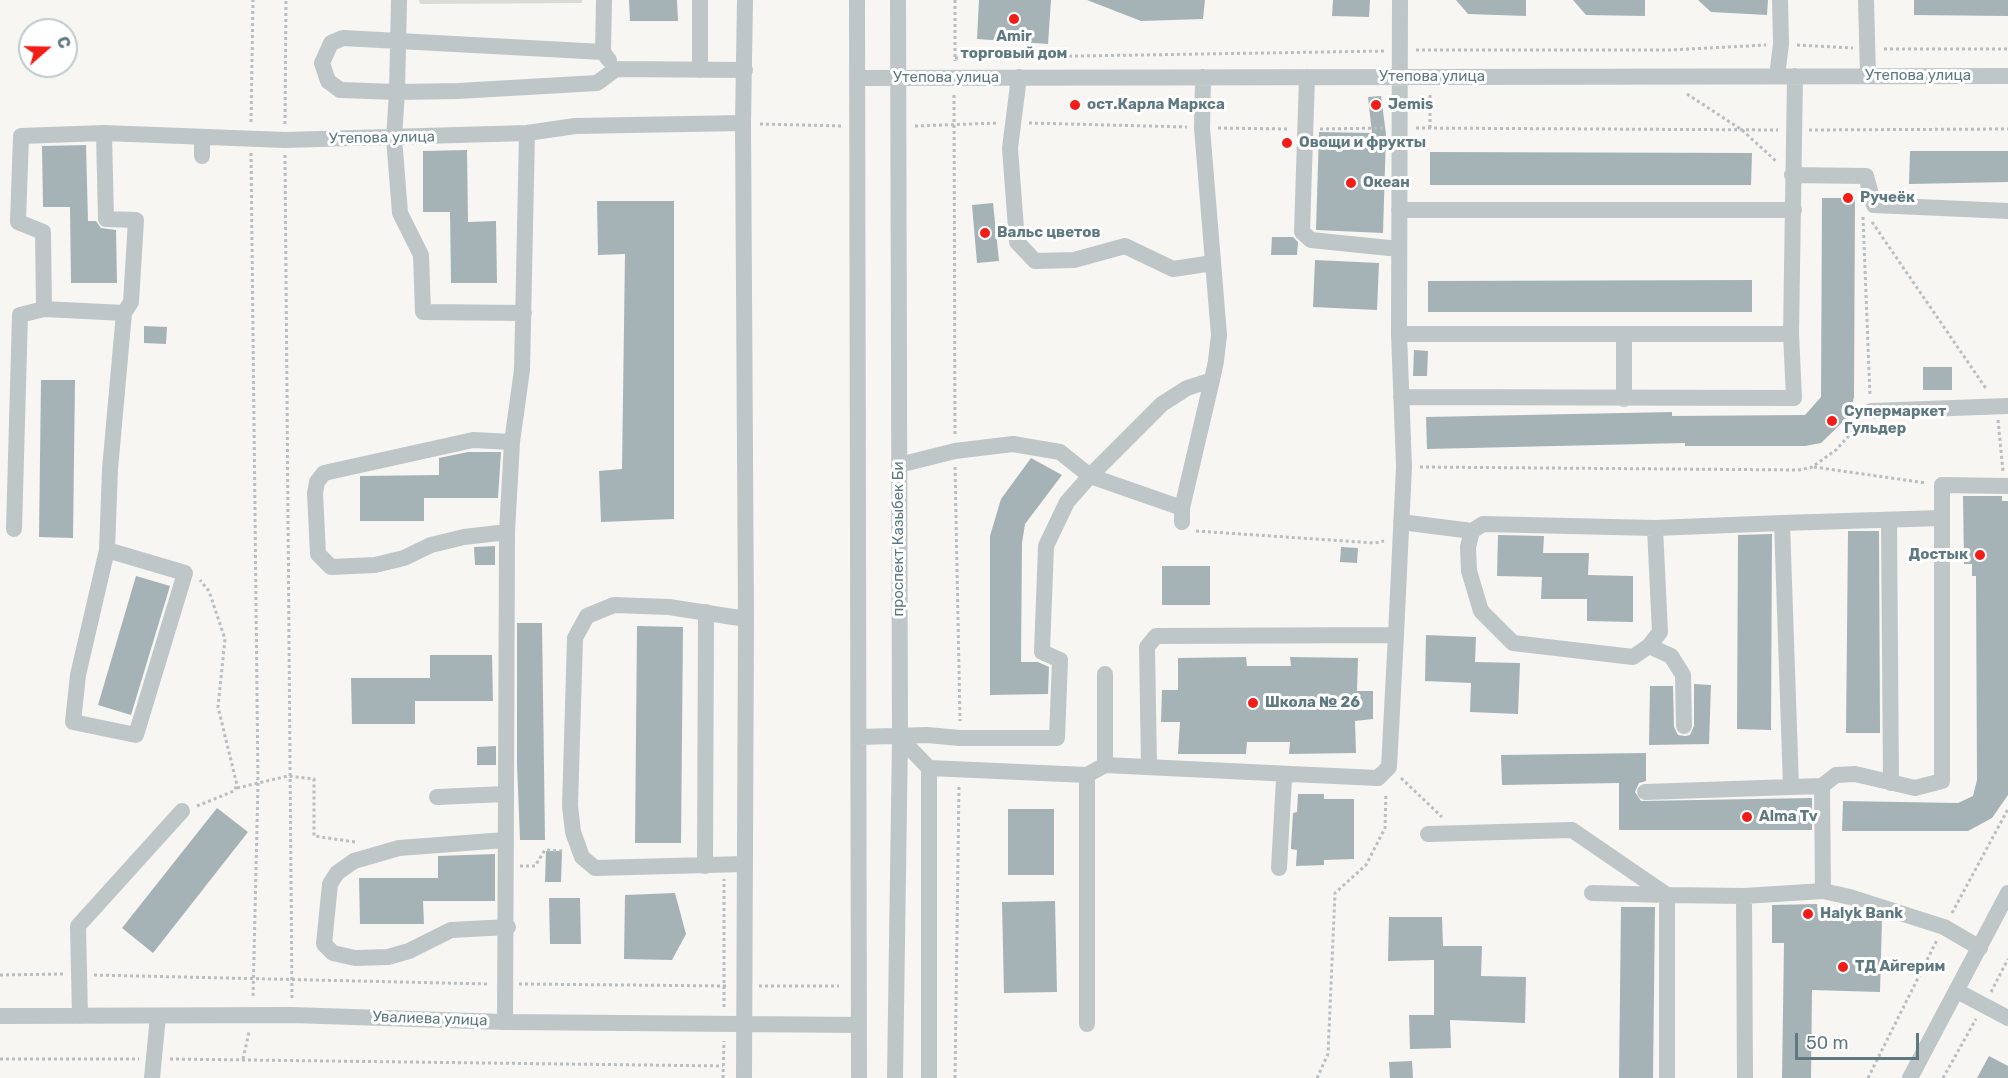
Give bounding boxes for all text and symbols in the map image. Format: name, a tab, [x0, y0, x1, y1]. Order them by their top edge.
marker: Amir торговый дом	[1007, 12, 1021, 26]
north arrow	[18, 18, 78, 78]
place label: Amir торговый дом	[961, 28, 1067, 63]
text: С	[53, 34, 74, 51]
street label: Утепова улица	[1865, 67, 1971, 85]
street label: Утепова улица	[1379, 68, 1485, 86]
street label: Утепова улица	[893, 69, 999, 87]
place label: ост.Карла Маркса	[1087, 96, 1225, 114]
place label: Jemis	[1388, 96, 1433, 114]
marker: ост.Карла Маркса	[1068, 98, 1082, 112]
marker: Jemis	[1369, 98, 1383, 112]
street label: Утепова улица	[329, 128, 435, 148]
place label: Овощи и фрукты	[1299, 134, 1426, 152]
marker: Овощи и фрукты	[1280, 136, 1294, 150]
place label: Океан	[1363, 174, 1410, 192]
marker: Океан	[1344, 176, 1358, 190]
place label: Ручеёк	[1860, 189, 1915, 207]
marker: Ручеёк	[1841, 191, 1855, 205]
place label: Вальс цветов	[997, 224, 1101, 242]
marker: Вальс цветов	[978, 226, 992, 240]
place label: Супермаркет Гульдер	[1844, 403, 1946, 438]
marker: Супермаркет Гульдер	[1825, 414, 1839, 428]
street label: проспект Казыбек Би	[890, 461, 908, 617]
place label: Достык	[1909, 546, 1968, 564]
marker: Достык	[1973, 548, 1987, 562]
place label: Школа № 26	[1265, 694, 1360, 712]
marker: Школа № 26	[1246, 696, 1260, 710]
place label: Alma Tv	[1759, 808, 1818, 826]
marker: Alma Tv	[1740, 810, 1754, 824]
place label: Halyk Bank	[1820, 905, 1903, 923]
marker: Halyk Bank	[1801, 907, 1815, 921]
place label: ТД Айгерим	[1855, 958, 1945, 976]
marker: ТД Айгерим	[1836, 960, 1850, 974]
street label: Увалиева улица	[372, 1008, 488, 1030]
scale bar	[1798, 1021, 1922, 1059]
text: 50 m	[1806, 1032, 1849, 1054]

